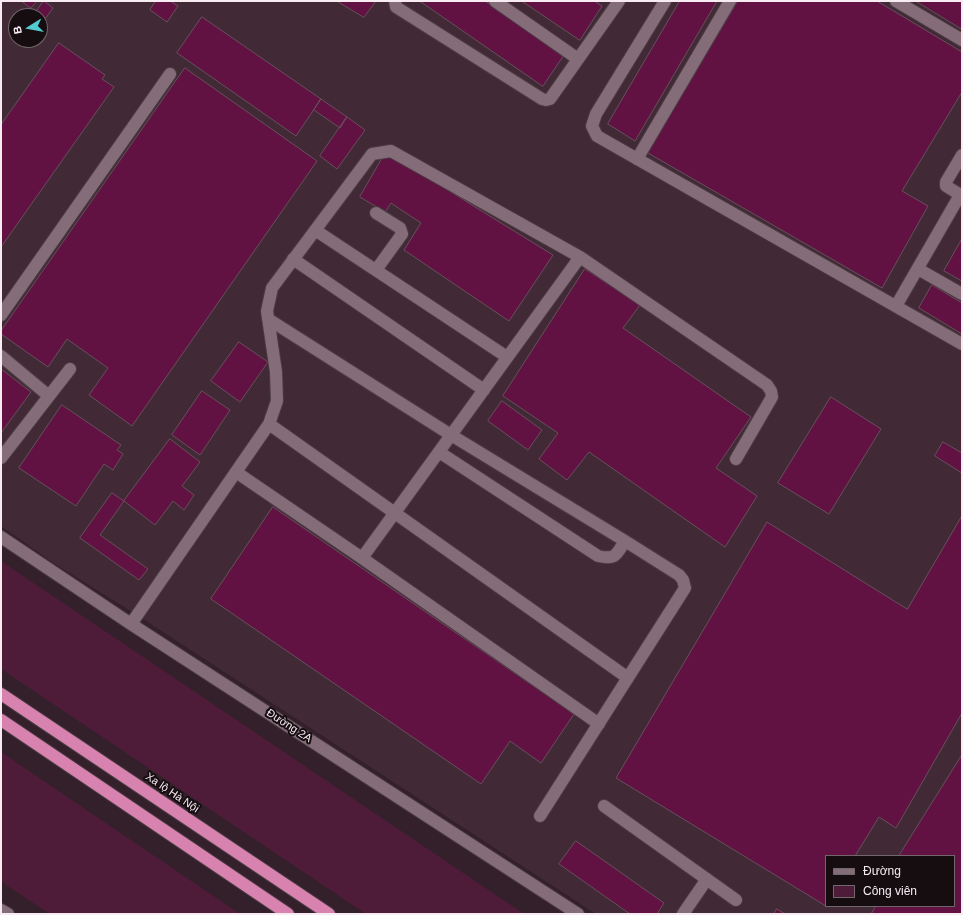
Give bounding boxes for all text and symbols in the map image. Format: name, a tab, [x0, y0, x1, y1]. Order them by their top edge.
north arrow	[8, 8, 48, 48]
text: B	[11, 25, 24, 35]
street label: Đường 2A	[264, 707, 314, 745]
street label: Xa lộ Hà Nội	[143, 770, 201, 816]
legend	[825, 855, 955, 907]
text: Đường	[863, 864, 901, 878]
text: Công viên	[863, 884, 917, 898]

